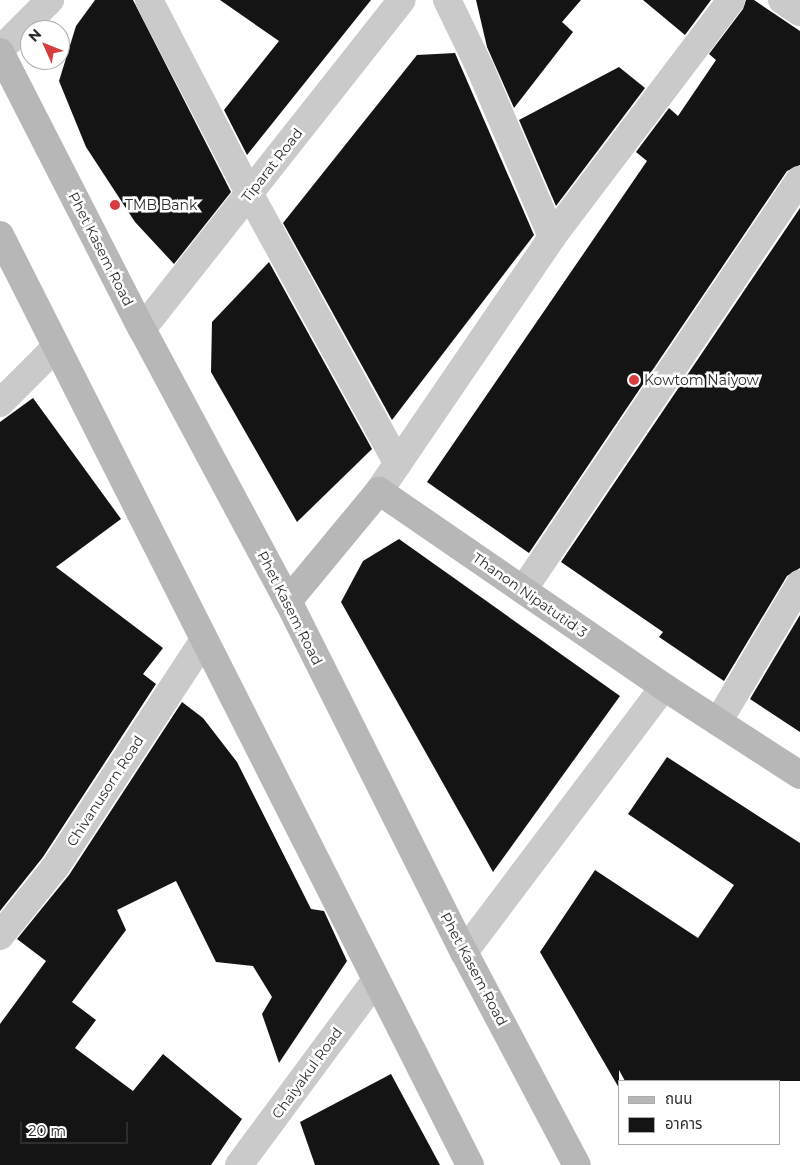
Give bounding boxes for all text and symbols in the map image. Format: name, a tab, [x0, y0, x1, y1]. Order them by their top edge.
north arrow	[20, 20, 70, 70]
text: N	[25, 25, 45, 46]
street label: Tiparat Road	[238, 125, 306, 205]
street label: Phet Kasem Road	[65, 189, 137, 309]
place label: TMB Bank	[125, 197, 197, 213]
marker: TMB Bank	[109, 199, 121, 211]
place label: Kowtom Naiyow	[644, 372, 759, 388]
marker: Kowtom Naiyow	[628, 374, 640, 386]
street label: Phet Kasem Road	[254, 548, 326, 668]
street label: Thanon Nipatutid 3	[470, 549, 590, 641]
street label: Chivanusorn Road	[63, 733, 147, 849]
street label: Phet Kasem Road	[437, 910, 511, 1028]
street label: Chaiyakul Road	[268, 1024, 346, 1122]
legend	[618, 1080, 780, 1145]
text: ถนน	[665, 1089, 692, 1108]
scale bar	[22, 1112, 130, 1144]
text: อาคาร	[665, 1114, 702, 1133]
text: 20 m	[28, 1121, 66, 1140]

